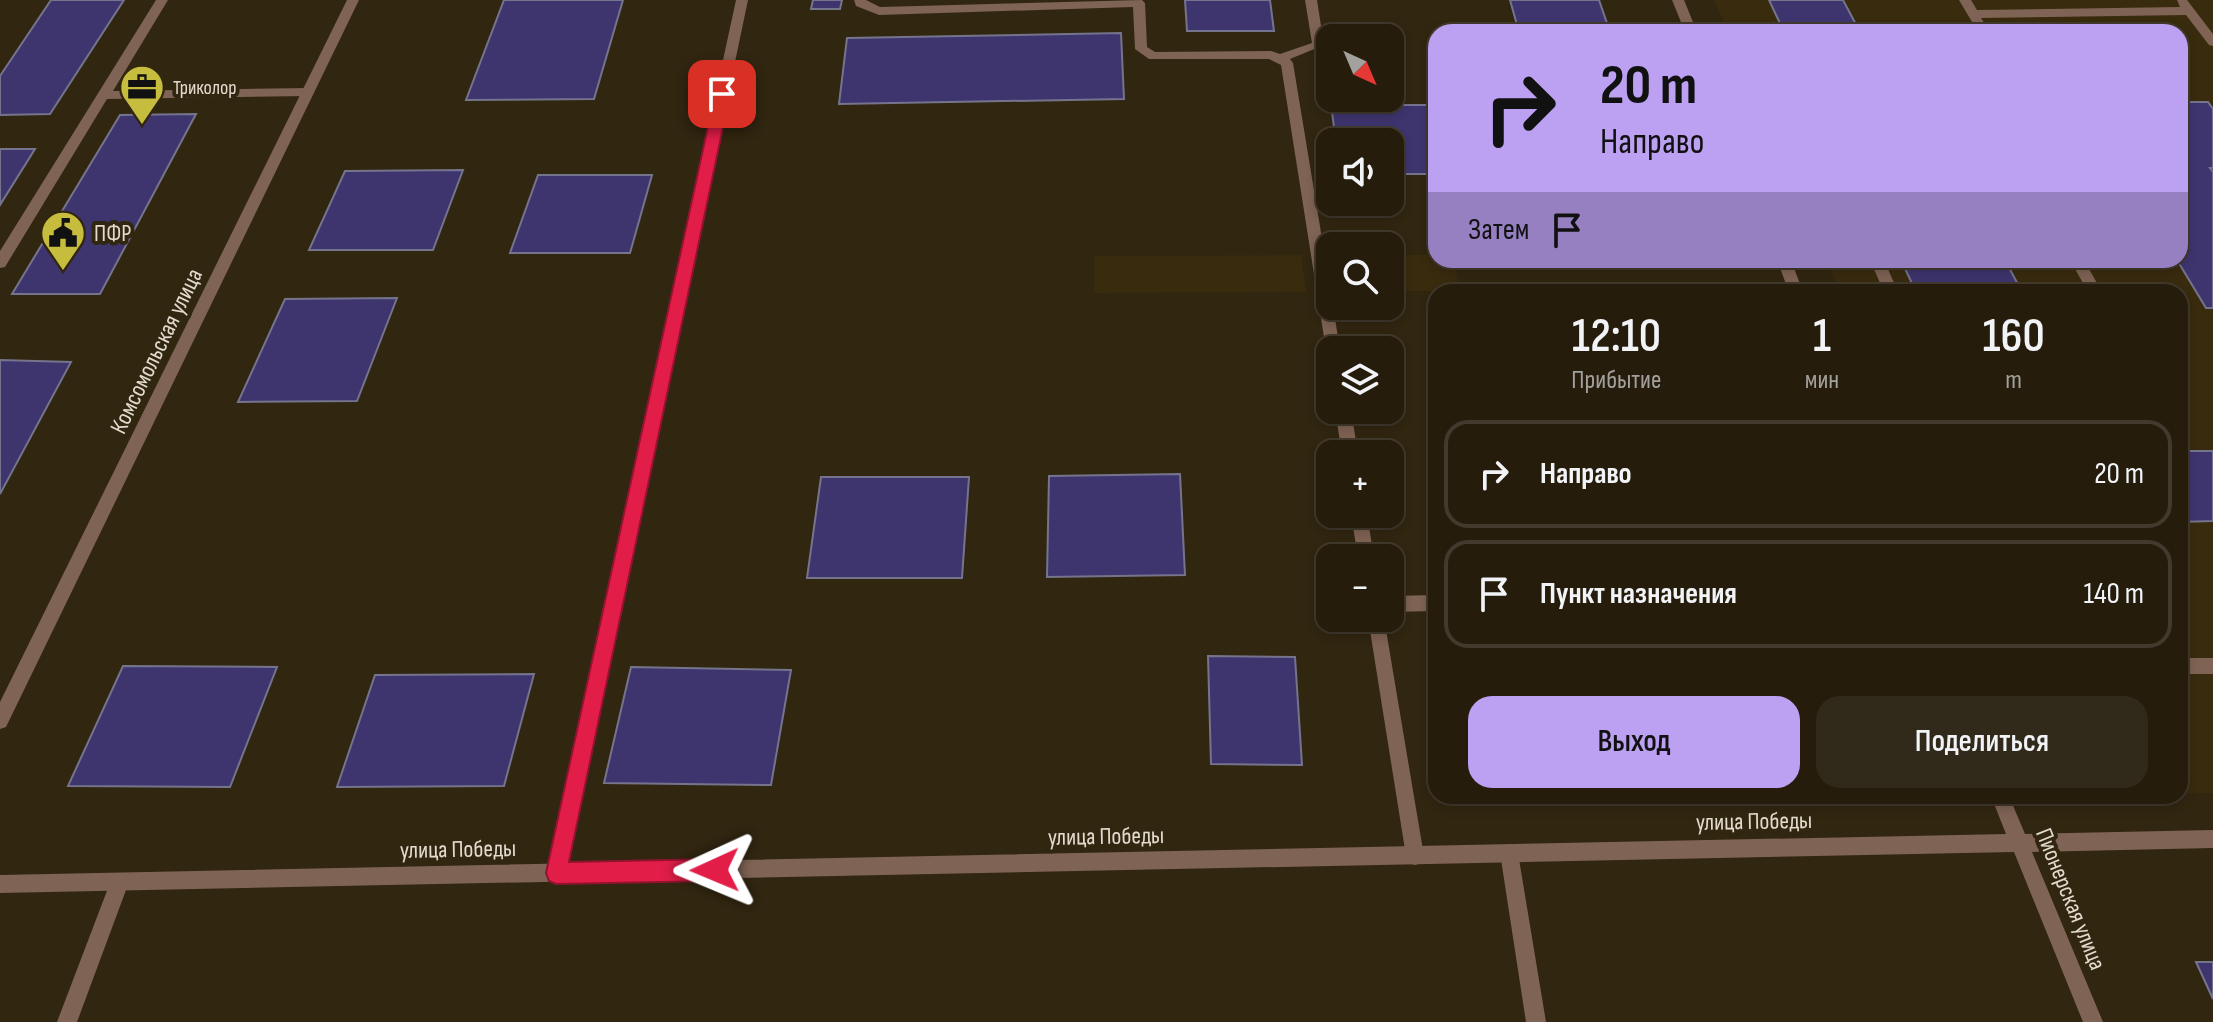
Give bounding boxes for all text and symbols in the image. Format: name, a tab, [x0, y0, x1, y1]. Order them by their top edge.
north arrow	[1316, 24, 1404, 112]
map controls	[1316, 24, 1404, 632]
text: 20 m	[1600, 53, 1697, 120]
icon: right	[1468, 56, 1572, 160]
pin	[688, 60, 756, 128]
office icon: Триколор	[118, 63, 166, 126]
icon: arrive	[700, 72, 744, 116]
place label: Триколор	[173, 76, 237, 100]
text: Направо	[1600, 121, 1704, 164]
button: sound	[1316, 128, 1404, 216]
icon: arrive	[1545, 208, 1589, 252]
public building icon: ПФР	[39, 209, 87, 272]
text: Затем	[1468, 212, 1529, 248]
place label: ПФР	[94, 219, 131, 248]
button: search	[1316, 232, 1404, 320]
street label: Комсомольская улица	[104, 264, 209, 439]
text: 12:10	[1572, 308, 1661, 365]
text: 1	[1813, 308, 1831, 365]
text: 160	[1983, 308, 2045, 365]
button: layers	[1316, 336, 1404, 424]
text: Прибытие	[1571, 365, 1661, 396]
text: мин	[1805, 365, 1839, 396]
text: m	[2005, 365, 2022, 396]
button: +	[1316, 440, 1404, 528]
icon: right	[1472, 452, 1516, 496]
text: Направо	[1540, 456, 1632, 492]
text: 20 m	[2094, 456, 2144, 492]
button: −	[1316, 544, 1404, 632]
icon: arrive	[1472, 572, 1516, 616]
text: Пункт назначения	[1540, 576, 1737, 612]
text: 140 m	[2084, 576, 2144, 612]
button: Выход	[1468, 696, 1800, 788]
button: Поделиться	[1816, 696, 2148, 788]
street label: улица Победы	[1696, 806, 1812, 837]
street label: улица Победы	[1048, 821, 1164, 852]
street label: Пионерская улица	[2029, 824, 2112, 974]
position arrow	[673, 828, 757, 912]
street label: улица Победы	[400, 834, 516, 865]

